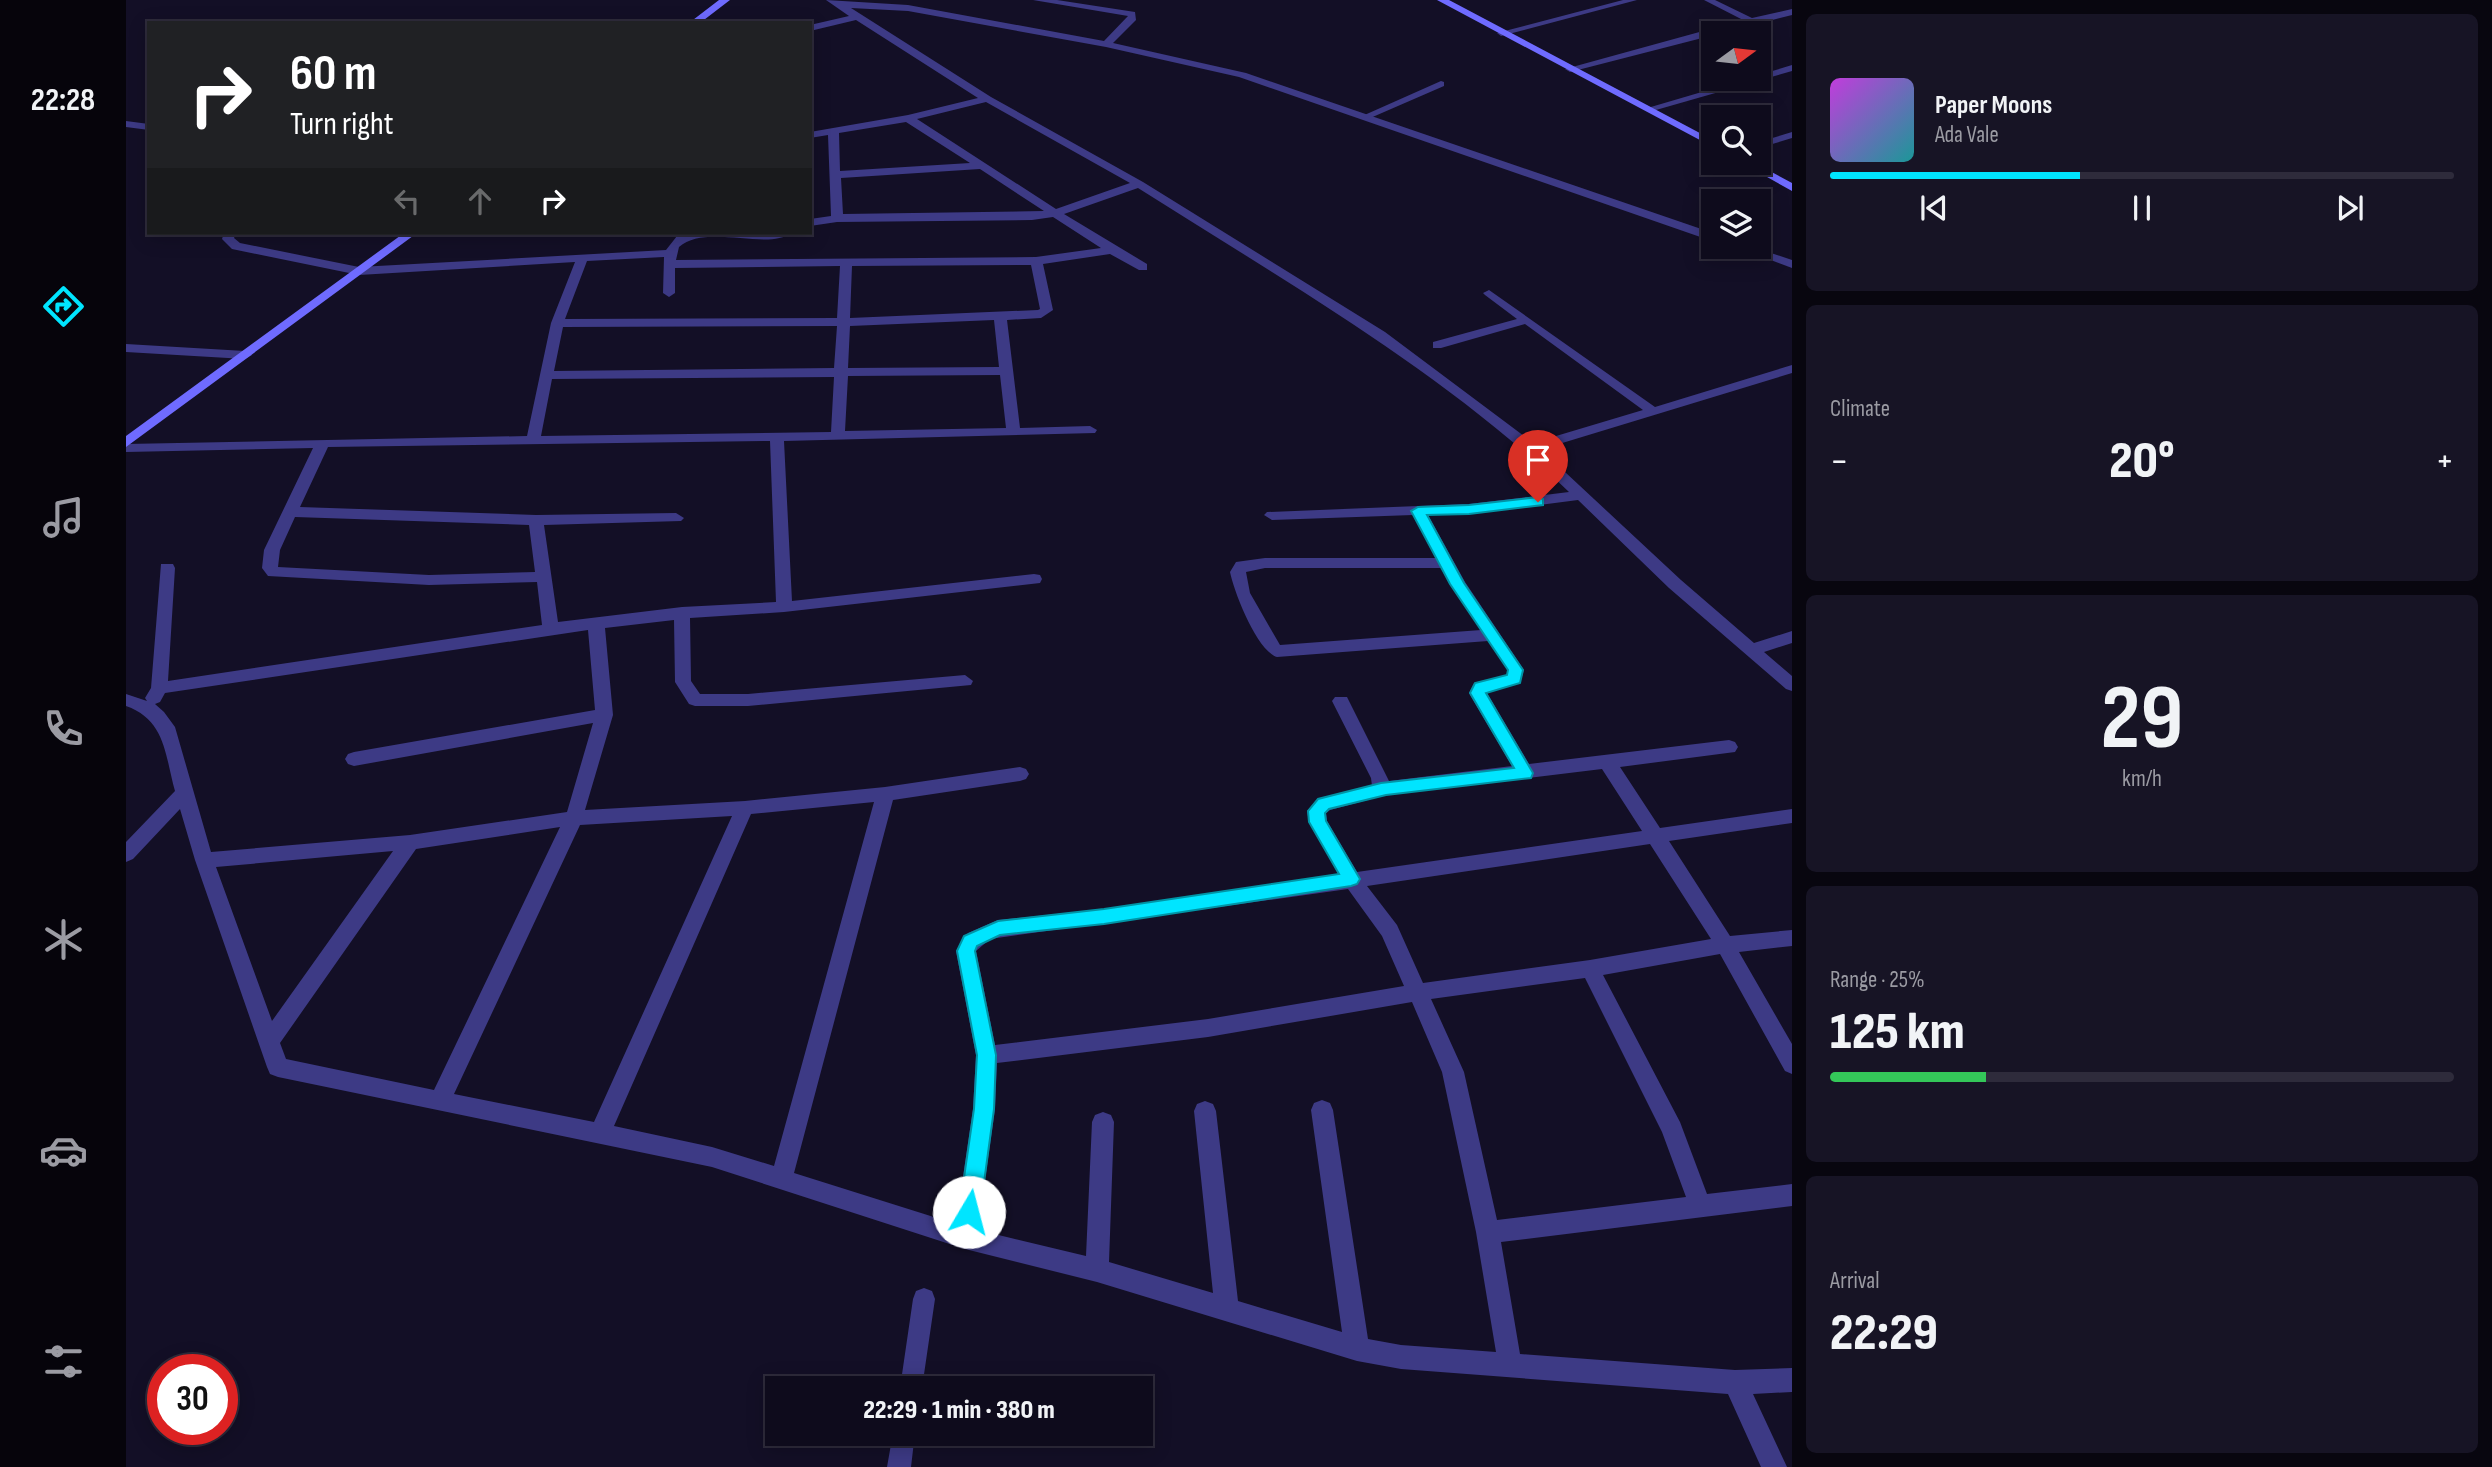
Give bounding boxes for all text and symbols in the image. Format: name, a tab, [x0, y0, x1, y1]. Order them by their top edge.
north arrow	[1701, 21, 1771, 91]
map controls	[1701, 21, 1771, 259]
text: 60 m	[290, 45, 377, 104]
icon: right	[175, 49, 266, 140]
text: 22:28	[31, 81, 95, 120]
text: Paper Moons	[1935, 90, 2052, 121]
text: Turn right	[290, 105, 394, 144]
button: search	[1701, 105, 1771, 175]
text: Ada Vale	[1935, 121, 1999, 149]
icon: left	[388, 182, 426, 220]
icon: ahead	[461, 182, 499, 220]
icon: right	[534, 182, 572, 220]
button: layers	[1701, 189, 1771, 259]
icon: previous	[1915, 189, 1953, 227]
icon: pause	[2123, 189, 2161, 227]
icon: next	[2331, 189, 2369, 227]
icon: directions	[39, 282, 88, 331]
text: Climate	[1830, 395, 1890, 423]
pin	[1508, 430, 1568, 502]
text: 20°	[2109, 430, 2175, 493]
text: −	[1830, 439, 1849, 484]
text: +	[2435, 439, 2454, 484]
icon: arrive	[1519, 441, 1557, 479]
icon: music	[39, 493, 88, 542]
text: 29	[2101, 665, 2184, 774]
icon: phone	[39, 704, 88, 753]
text: km/h	[2122, 765, 2162, 793]
icon: climate	[39, 915, 88, 964]
text: Range · 25%	[1830, 966, 1925, 994]
text: 125 km	[1830, 1001, 1965, 1064]
icon: car	[39, 1126, 88, 1175]
position arrow	[932, 1175, 1006, 1249]
text: Arrival	[1830, 1267, 1879, 1295]
text: 22:29	[1830, 1302, 1938, 1365]
icon: filters	[39, 1337, 88, 1386]
speed limit sign: 30	[147, 1354, 238, 1445]
text: 22:29 · 1 min · 380 m	[863, 1395, 1055, 1426]

